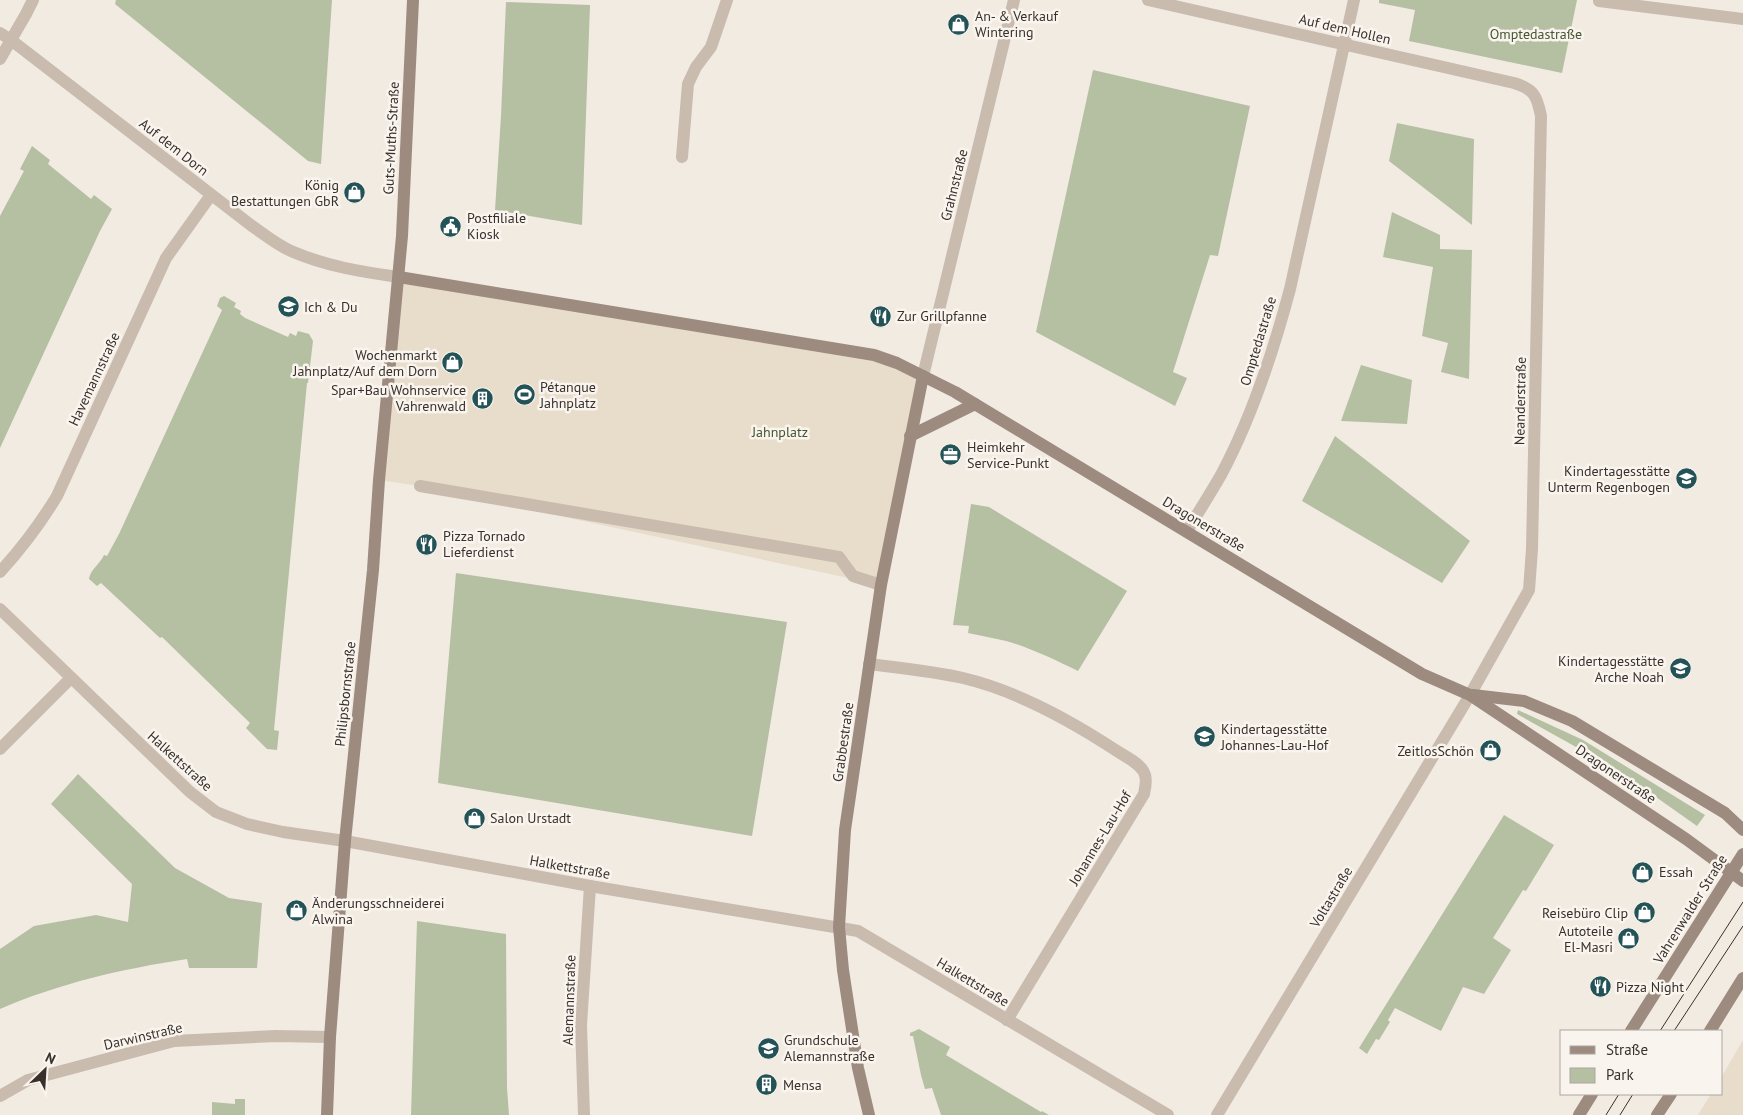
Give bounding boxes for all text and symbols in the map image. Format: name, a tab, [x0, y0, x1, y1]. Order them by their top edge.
place label: An- & Verkauf Wintering	[975, 7, 1058, 41]
street label: Auf dem Hollen	[1297, 10, 1393, 48]
shop icon: An- & Verkauf Wintering	[947, 12, 971, 36]
park label: Omptedastraße	[1490, 25, 1582, 43]
street label: Guts-Muths-Straße	[379, 81, 403, 195]
street label: Auf dem Dorn	[136, 114, 212, 180]
street label: Grahnstraße	[936, 147, 972, 223]
place label: König Bestattungen GbR	[231, 176, 339, 210]
shop icon: König Bestattungen GbR	[343, 181, 367, 205]
place label: Postfiliale Kiosk	[467, 209, 526, 243]
public building icon: Postfiliale Kiosk	[439, 214, 463, 238]
street label: Omptedastraße	[1236, 294, 1280, 388]
school or university icon: Ich & Du	[276, 295, 300, 319]
place label: Ich & Du	[304, 298, 358, 316]
restaurant icon: Zur Grillpfanne	[869, 304, 893, 328]
place label: Zur Grillpfanne	[897, 307, 987, 325]
street label: Havemannstraße	[64, 329, 124, 429]
place label: Wochenmarkt Jahnplatz/Auf dem Dorn	[292, 346, 437, 380]
shop icon: Wochenmarkt Jahnplatz/Auf dem Dorn	[441, 351, 465, 375]
street label: Neanderstraße	[1510, 357, 1530, 445]
place label: Pétanque Jahnplatz	[539, 378, 596, 412]
place label: Spar+Bau Wohnservice Vahrenwald	[331, 381, 466, 415]
sports icon: Pétanque Jahnplatz	[512, 383, 536, 407]
building icon: Spar+Bau Wohnservice Vahrenwald	[470, 386, 494, 410]
park label: Jahnplatz	[751, 423, 808, 441]
place label: Heimkehr Service-Punkt	[967, 438, 1049, 472]
office icon: Heimkehr Service-Punkt	[939, 443, 963, 467]
place label: Kindertagesstätte Unterm Regenbogen	[1547, 462, 1670, 496]
school or university icon: Kindertagesstätte Unterm Regenbogen	[1674, 467, 1698, 491]
street label: Dragonerstraße	[1159, 492, 1249, 556]
place label: Pizza Tornado Lieferdienst	[443, 527, 525, 561]
restaurant icon: Pizza Tornado Lieferdienst	[415, 532, 439, 556]
street label: Philipsbornstraße	[331, 640, 359, 748]
place label: Kindertagesstätte Arche Noah	[1558, 652, 1664, 686]
school or university icon: Kindertagesstätte Arche Noah	[1668, 657, 1692, 681]
street label: Grabbestraße	[829, 701, 857, 783]
place label: Kindertagesstätte Johannes-Lau-Hof	[1220, 720, 1329, 754]
school or university icon: Kindertagesstätte Johannes-Lau-Hof	[1193, 725, 1217, 749]
street label: Halkettstraße	[144, 727, 216, 795]
shop icon: ZeitlosSchön	[1478, 739, 1502, 763]
street label: Dragonerstraße	[1572, 740, 1660, 808]
place label: ZeitlosSchön	[1397, 742, 1474, 760]
street label: Johannes-Lau-Hof	[1064, 787, 1136, 889]
shop icon: Salon Urstadt	[462, 806, 486, 830]
place label: Salon Urstadt	[490, 809, 571, 827]
street label: Halkettstraße	[528, 851, 612, 883]
street label: Vahrenwalder Straße	[1649, 851, 1731, 968]
shop icon: Essah	[1631, 860, 1655, 884]
street label: Voltastraße	[1305, 863, 1356, 932]
place label: Essah	[1659, 863, 1693, 881]
place label: Änderungsschneiderei Alwina	[312, 894, 445, 928]
shop icon: Änderungsschneiderei Alwina	[284, 899, 308, 923]
shop icon: Reisebüro Clip	[1632, 901, 1656, 925]
place label: Reisebüro Clip	[1542, 904, 1628, 922]
place label: Autoteile El-Masri	[1559, 922, 1613, 956]
shop icon: Autoteile El-Masri	[1617, 927, 1641, 951]
street label: Halkettstraße	[934, 953, 1012, 1011]
street label: Alemannstraße	[558, 954, 580, 1046]
restaurant icon: Pizza Night	[1588, 975, 1612, 999]
place label: Pizza Night	[1616, 978, 1684, 996]
street label: Darwinstraße	[102, 1018, 184, 1054]
legend	[1560, 1030, 1723, 1095]
place label: Grundschule Alemannstraße	[784, 1031, 875, 1065]
school or university icon: Grundschule Alemannstraße	[756, 1036, 780, 1060]
text: Straße	[1606, 1040, 1648, 1059]
north arrow	[20, 1045, 70, 1095]
text: N	[43, 1048, 58, 1068]
text: Park	[1606, 1065, 1634, 1084]
building icon: Mensa	[755, 1073, 779, 1097]
place label: Mensa	[783, 1076, 822, 1094]

